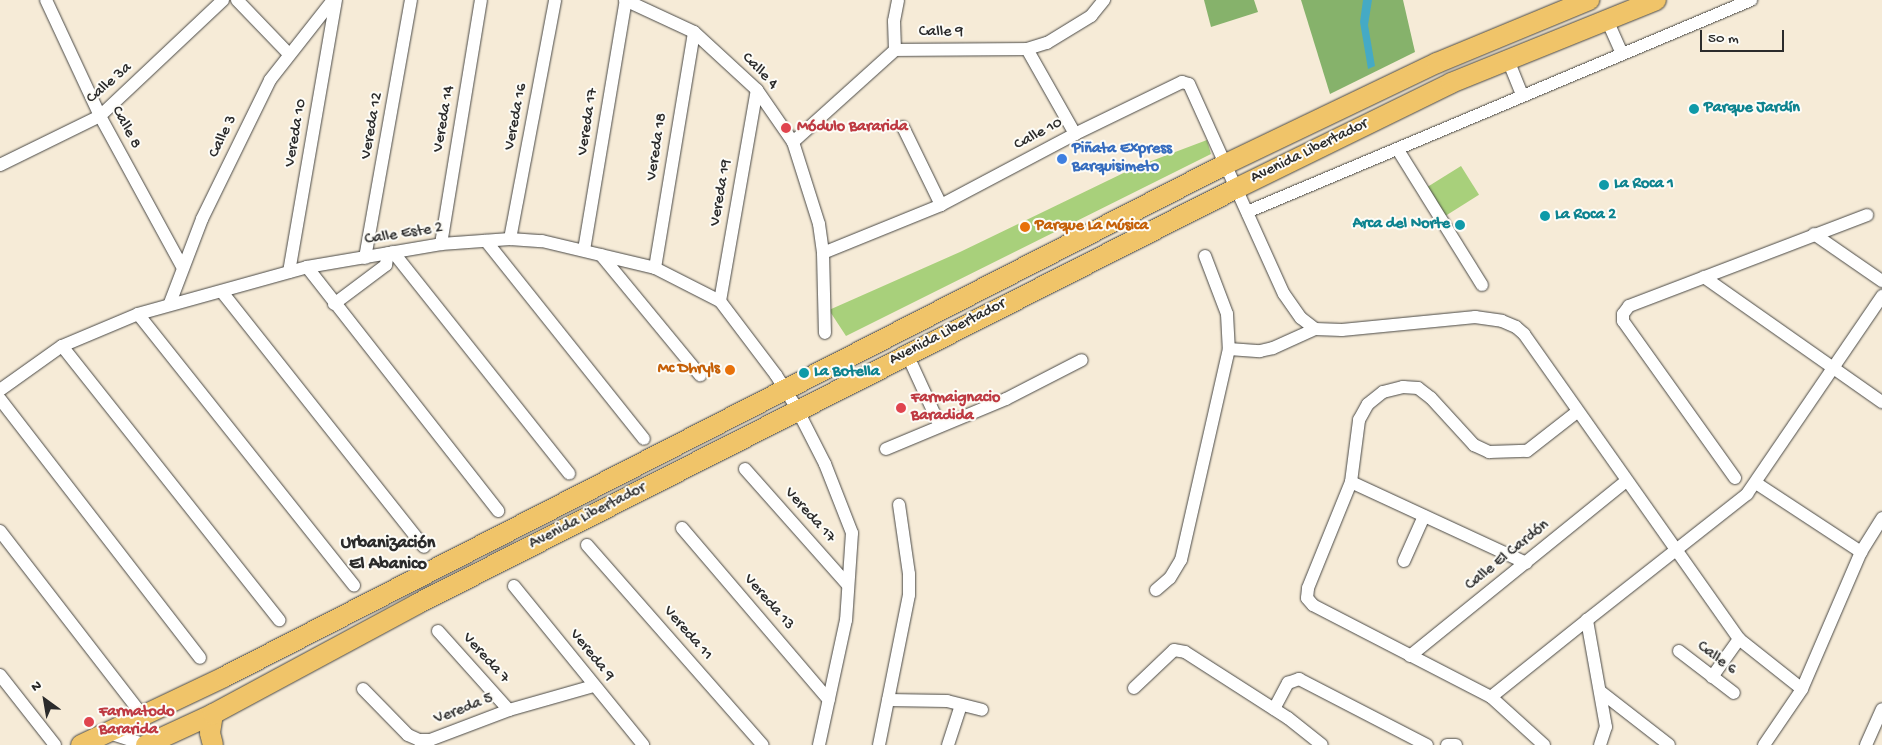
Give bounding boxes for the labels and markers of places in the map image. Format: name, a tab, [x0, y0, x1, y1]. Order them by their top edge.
place label: Parque Jardín	[1704, 99, 1800, 119]
marker: Parque Jardín	[1688, 103, 1700, 115]
place label: Módulo Bararida	[797, 118, 908, 138]
marker: Módulo Bararida	[779, 121, 793, 135]
place label: Piñata Express Barquisimeto	[1072, 140, 1172, 178]
marker: Piñata Express Barquisimeto	[1056, 153, 1068, 165]
place label: La Roca 1	[1614, 175, 1674, 195]
marker: La Roca 1	[1598, 179, 1610, 191]
place label: La Roca 2	[1555, 206, 1616, 226]
marker: La Roca 2	[1539, 210, 1551, 222]
place label: Arca del Norte	[1353, 215, 1450, 235]
place label: Parque La Música	[1035, 217, 1148, 237]
marker: Arca del Norte	[1454, 219, 1466, 231]
marker: Parque La Música	[1019, 221, 1031, 233]
place label: Mc Dhryls	[658, 360, 720, 380]
place label: La Botella	[814, 363, 880, 383]
marker: Mc Dhryls	[724, 364, 736, 376]
marker: La Botella	[798, 367, 810, 379]
place label: Farmaignacio Baradida	[911, 389, 1000, 427]
marker: Farmaignacio Baradida	[895, 402, 907, 414]
place label: Farmatodo Bararida	[99, 703, 175, 741]
marker: Farmatodo Bararida	[83, 716, 95, 728]

